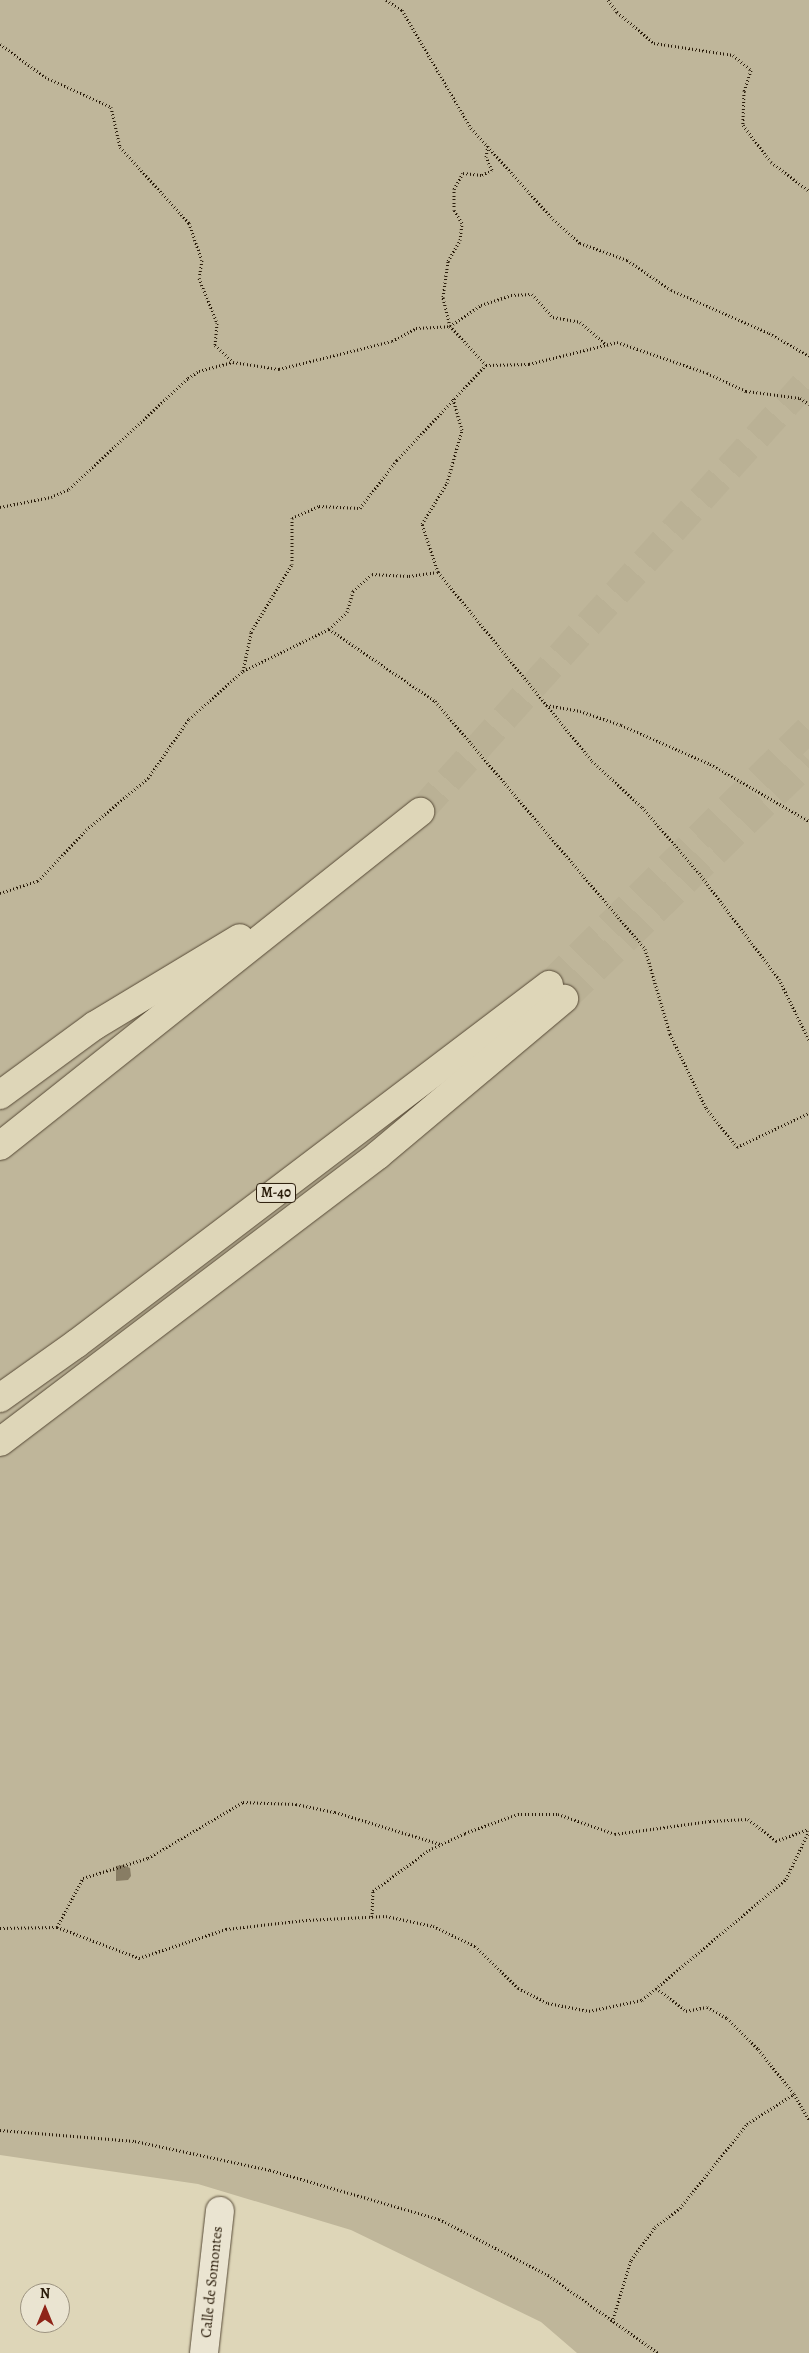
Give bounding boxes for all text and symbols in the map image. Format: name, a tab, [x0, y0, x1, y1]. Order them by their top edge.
road number: M-40	[256, 1182, 296, 1204]
street label: Calle de Somontes	[197, 2225, 227, 2339]
north arrow	[20, 2283, 70, 2333]
text: N	[40, 2284, 50, 2303]

